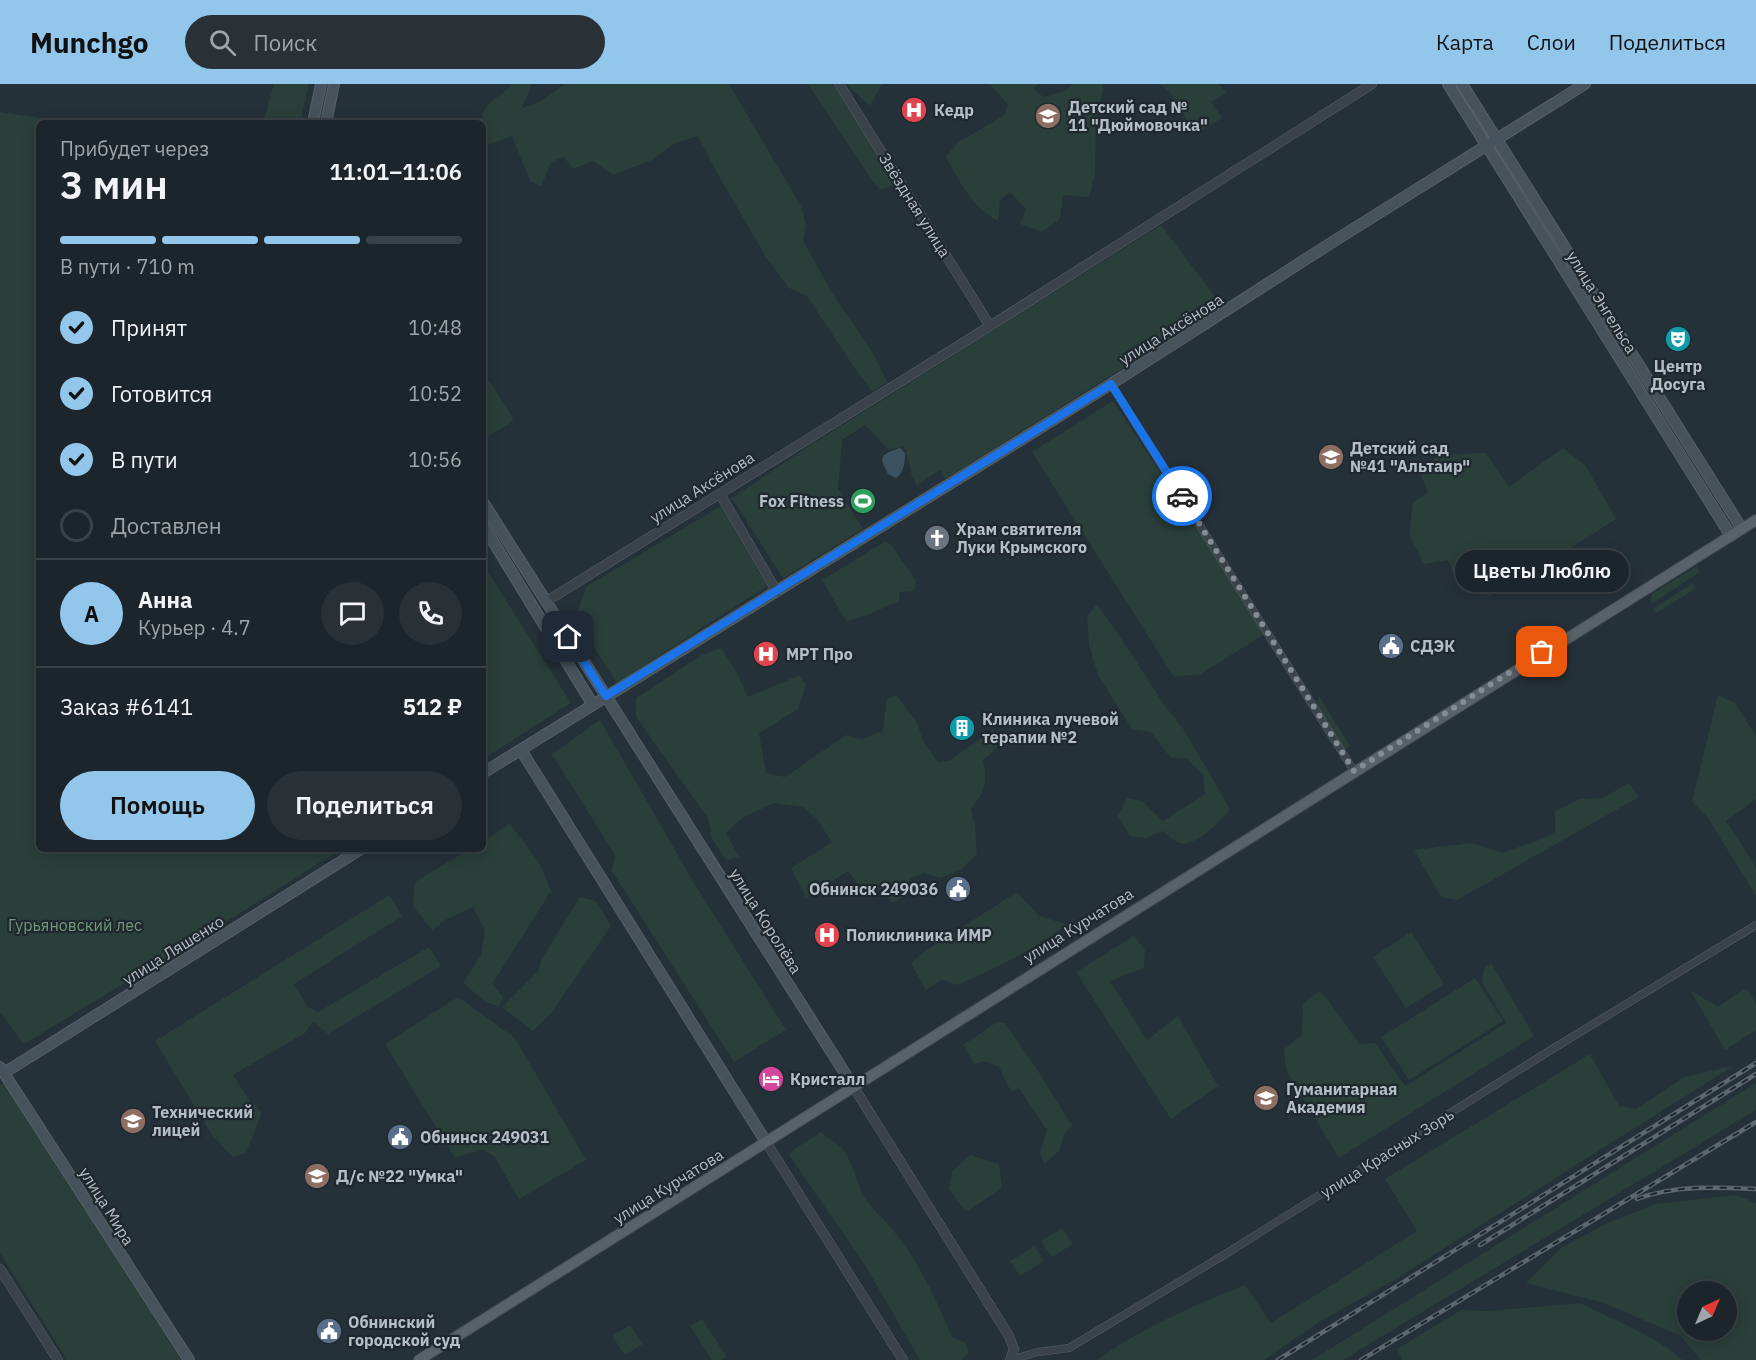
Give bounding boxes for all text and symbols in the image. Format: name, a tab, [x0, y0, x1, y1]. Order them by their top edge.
search box	[185, 15, 605, 69]
text: Munchgo	[30, 24, 149, 61]
icon: search	[206, 26, 239, 59]
text: Поиск	[254, 28, 317, 57]
text: Карта	[1436, 28, 1494, 56]
text: Слои	[1527, 28, 1576, 56]
text: Поделиться	[1609, 28, 1726, 56]
hospital icon: Кедр	[899, 95, 929, 125]
place label: Детский сад № 11 "Дюймовочка"	[1068, 97, 1208, 135]
place label: Кедр	[934, 100, 974, 120]
school or university icon: Детский сад № 11 "Дюймовочка"	[1033, 101, 1063, 131]
text: Прибудет через	[60, 135, 209, 162]
street label: Звёздная улица	[875, 149, 955, 261]
text: 11:01–11:06	[329, 157, 462, 186]
text: 3 мин	[60, 159, 168, 210]
street label: улица Энгельса	[1563, 247, 1642, 357]
text: В пути · 710 m	[60, 253, 195, 280]
street label: улица Аксёнова	[1115, 289, 1227, 369]
icon: check	[60, 311, 93, 344]
text: Принят	[111, 313, 187, 342]
text: 10:48	[408, 314, 462, 341]
theatre icon: Центр Досуга	[1663, 324, 1693, 354]
place label: Центр Досуга	[1651, 356, 1705, 394]
icon: check	[60, 377, 93, 410]
text: Готовится	[111, 379, 212, 408]
text: 10:52	[408, 380, 462, 407]
place label: Детский сад №41 "Альтаир"	[1350, 438, 1470, 476]
school or university icon: Детский сад №41 "Альтаир"	[1316, 442, 1346, 472]
icon: check	[60, 443, 93, 476]
text: В пути	[111, 445, 178, 474]
text: 10:56	[408, 446, 462, 473]
street label: улица Аксёнова	[646, 447, 758, 527]
courier	[1152, 466, 1212, 526]
icon: car	[1166, 480, 1199, 513]
sports icon: Fox Fitness	[848, 486, 878, 516]
place label: Fox Fitness	[759, 491, 844, 511]
text: Доставлен	[111, 511, 222, 540]
place label: Храм святителя Луки Крымского	[956, 519, 1087, 557]
church icon: Храм святителя Луки Крымского	[922, 523, 952, 553]
callout: Цветы Люблю	[1455, 550, 1629, 592]
text: Цветы Люблю	[1473, 557, 1611, 584]
button: chat	[321, 582, 384, 645]
button: phone	[399, 582, 462, 645]
text: Анна	[138, 585, 193, 614]
text: А	[84, 599, 99, 628]
pin	[542, 611, 593, 662]
text: Курьер · 4.7	[138, 614, 251, 641]
icon: home	[551, 620, 584, 653]
pin	[1516, 626, 1567, 677]
public building icon: СДЭК	[1376, 631, 1406, 661]
icon: bag	[1525, 635, 1558, 668]
place label: СДЭК	[1410, 636, 1455, 656]
hospital icon: МРТ Про	[751, 639, 781, 669]
place label: МРТ Про	[786, 644, 853, 664]
text: Заказ #6141	[60, 692, 193, 721]
text: 512 ₽	[403, 692, 462, 721]
place label: Клиника лучевой терапии №2	[982, 709, 1119, 747]
building icon: Клиника лучевой терапии №2	[947, 713, 977, 743]
button: Помощь	[60, 771, 255, 840]
button: Поделиться	[267, 771, 462, 840]
street label: улица Королёва	[726, 865, 807, 978]
public building icon: Обнинск 249036	[943, 874, 973, 904]
place label: Обнинск 249036	[809, 879, 938, 899]
street label: улица Курчатова	[1019, 883, 1137, 967]
street label: улица Ляшенко	[118, 911, 228, 989]
park label: Гурьяновский лес	[8, 915, 142, 935]
hospital icon: Поликлиника ИМР	[812, 920, 842, 950]
place label: Поликлиника ИМР	[846, 925, 992, 945]
hotel icon: Кристалл	[756, 1064, 786, 1094]
place label: Кристалл	[790, 1069, 865, 1089]
place label: Гуманитарная Академия	[1286, 1079, 1397, 1117]
school or university icon: Гуманитарная Академия	[1251, 1083, 1281, 1113]
place label: Технический лицей	[152, 1102, 253, 1140]
street label: улица Красных Зорь	[1317, 1104, 1457, 1202]
school or university icon: Технический лицей	[118, 1106, 148, 1136]
public building icon: Обнинск 249031	[385, 1122, 415, 1152]
place label: Обнинск 249031	[420, 1127, 549, 1147]
street label: улица Курчатова	[609, 1144, 727, 1228]
school or university icon: Д/с №22 "Умка"	[302, 1161, 332, 1191]
street label: улица Мира	[75, 1163, 139, 1249]
place label: Д/с №22 "Умка"	[336, 1166, 463, 1186]
north arrow	[1677, 1281, 1737, 1341]
map controls	[1677, 1281, 1737, 1341]
place label: Обнинский городской суд	[348, 1312, 461, 1350]
public building icon: Обнинский городской суд	[314, 1316, 344, 1346]

